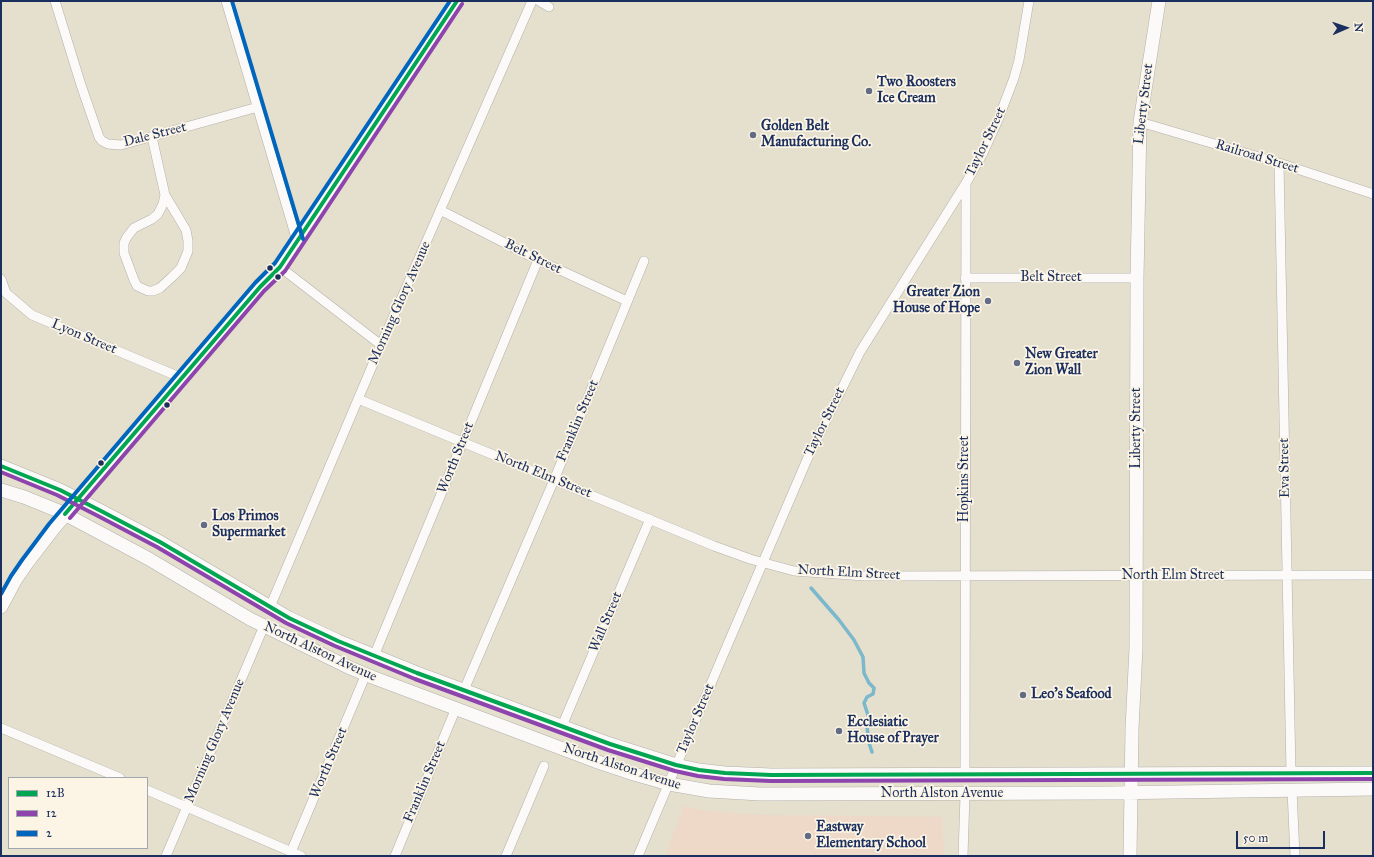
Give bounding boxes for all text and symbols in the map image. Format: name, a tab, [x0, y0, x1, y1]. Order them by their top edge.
north arrow	[1326, 8, 1366, 48]
text: N	[1352, 23, 1365, 32]
street label: Liberty Street	[1131, 63, 1157, 145]
place label: Two Roosters Ice Cream	[877, 75, 956, 108]
marker: Two Roosters Ice Cream	[864, 86, 874, 96]
street label: Taylor Street	[962, 105, 1010, 179]
street label: Dale Street	[122, 119, 188, 151]
place label: Golden Belt Manufacturing Co.	[761, 119, 871, 152]
marker: Golden Belt Manufacturing Co.	[748, 130, 758, 140]
street label: Railroad Street	[1213, 136, 1301, 178]
street label: Belt Street	[502, 236, 564, 278]
street label: Morning Glory Avenue	[365, 239, 435, 367]
unlabelled marker	[265, 263, 275, 273]
street label: Belt Street	[1020, 270, 1082, 286]
unlabelled marker	[273, 272, 283, 282]
place label: Greater Zion House of Hope	[893, 285, 980, 318]
marker: Greater Zion House of Hope	[983, 296, 993, 306]
street label: Lyon Street	[49, 316, 119, 358]
place label: New Greater Zion Wall	[1025, 347, 1098, 380]
marker: New Greater Zion Wall	[1012, 358, 1022, 368]
street label: Franklin Street	[553, 378, 603, 464]
street label: Taylor Street	[801, 385, 849, 459]
street label: Liberty Street	[1129, 387, 1145, 469]
unlabelled marker	[162, 400, 172, 410]
street label: Worth Street	[434, 420, 478, 496]
street label: Hopkins Street	[957, 436, 973, 522]
street label: Eva Street	[1276, 438, 1294, 498]
street label: North Elm Street	[492, 448, 594, 502]
unlabelled marker	[96, 458, 106, 468]
place label: Los Primos Supermarket	[212, 509, 286, 542]
marker: Los Primos Supermarket	[199, 520, 209, 530]
street label: North Elm Street	[797, 562, 901, 584]
street label: North Elm Street	[1121, 568, 1225, 584]
street label: Wall Street	[586, 589, 626, 655]
street label: North Alston Avenue	[261, 618, 379, 686]
street label: Morning Glory Avenue	[181, 676, 249, 806]
street label: Taylor Street	[674, 681, 718, 757]
place label: Leo's Seafood	[1031, 687, 1112, 703]
marker: Leo's Seafood	[1018, 690, 1028, 700]
place label: Ecclesiatic House of Prayer	[847, 715, 939, 748]
street label: Worth Street	[306, 725, 352, 801]
marker: Ecclesiatic House of Prayer	[834, 726, 844, 736]
street label: Franklin Street	[400, 739, 450, 825]
street label: North Alston Avenue	[561, 740, 683, 794]
legend	[8, 777, 148, 849]
text: 12B	[46, 786, 65, 800]
street label: North Alston Avenue	[881, 786, 1003, 802]
text: 12	[46, 806, 57, 820]
place label: Eastway Elementary School	[816, 820, 926, 852]
scale bar	[1238, 823, 1327, 849]
text: 2	[46, 826, 52, 840]
marker: Eastway Elementary School	[803, 831, 813, 841]
text: 50 m	[1243, 831, 1268, 845]

